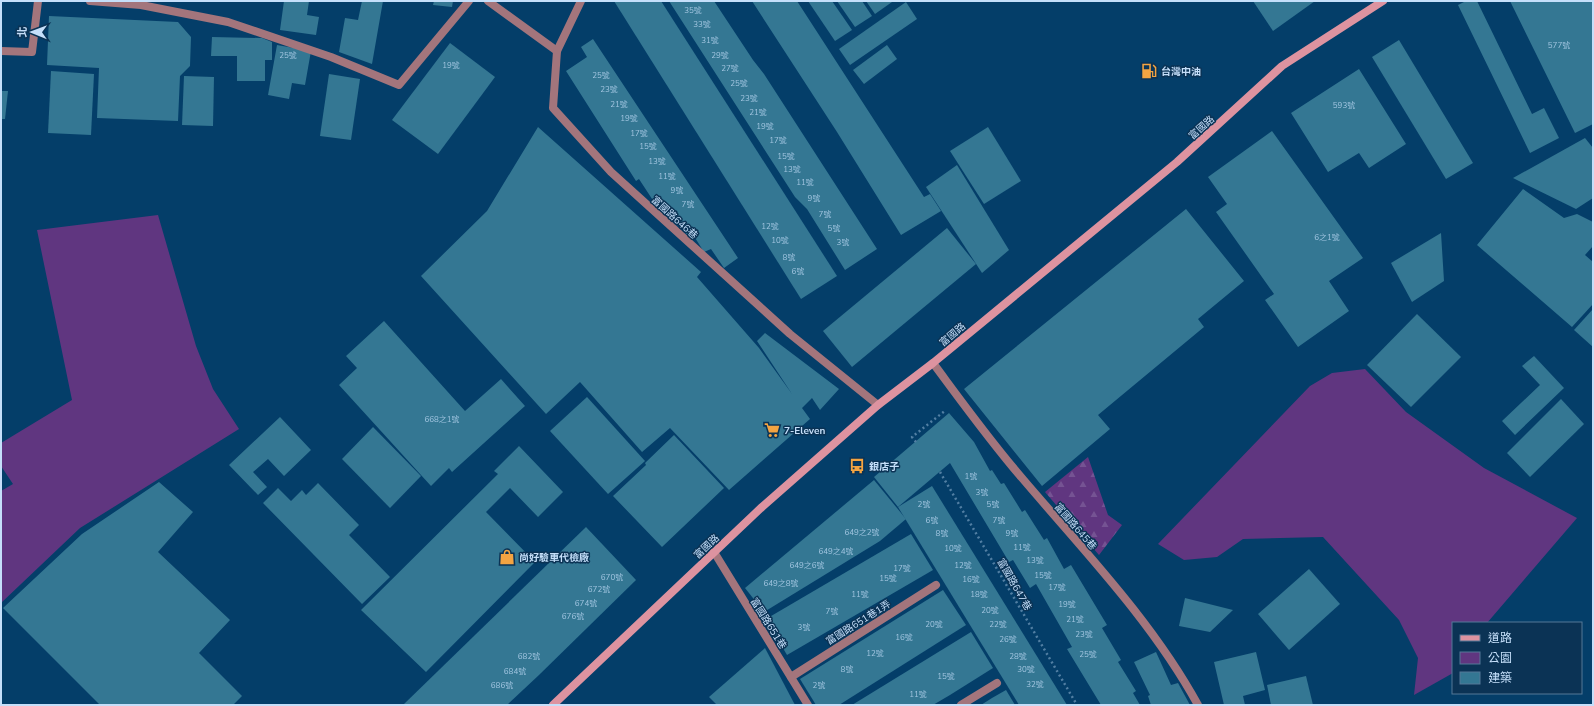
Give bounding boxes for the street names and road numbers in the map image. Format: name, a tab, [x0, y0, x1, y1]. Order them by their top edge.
street label: 富國路	[1186, 113, 1218, 143]
street label: 富國路646巷	[648, 193, 701, 242]
street label: 富國路	[937, 320, 969, 350]
street label: 富國路645巷	[1051, 500, 1100, 553]
street label: 富國路	[691, 531, 722, 562]
street label: 富國路647巷	[994, 556, 1035, 613]
street label: 富國路651巷	[747, 595, 789, 652]
street label: 富國路651巷1弄	[823, 597, 894, 648]

